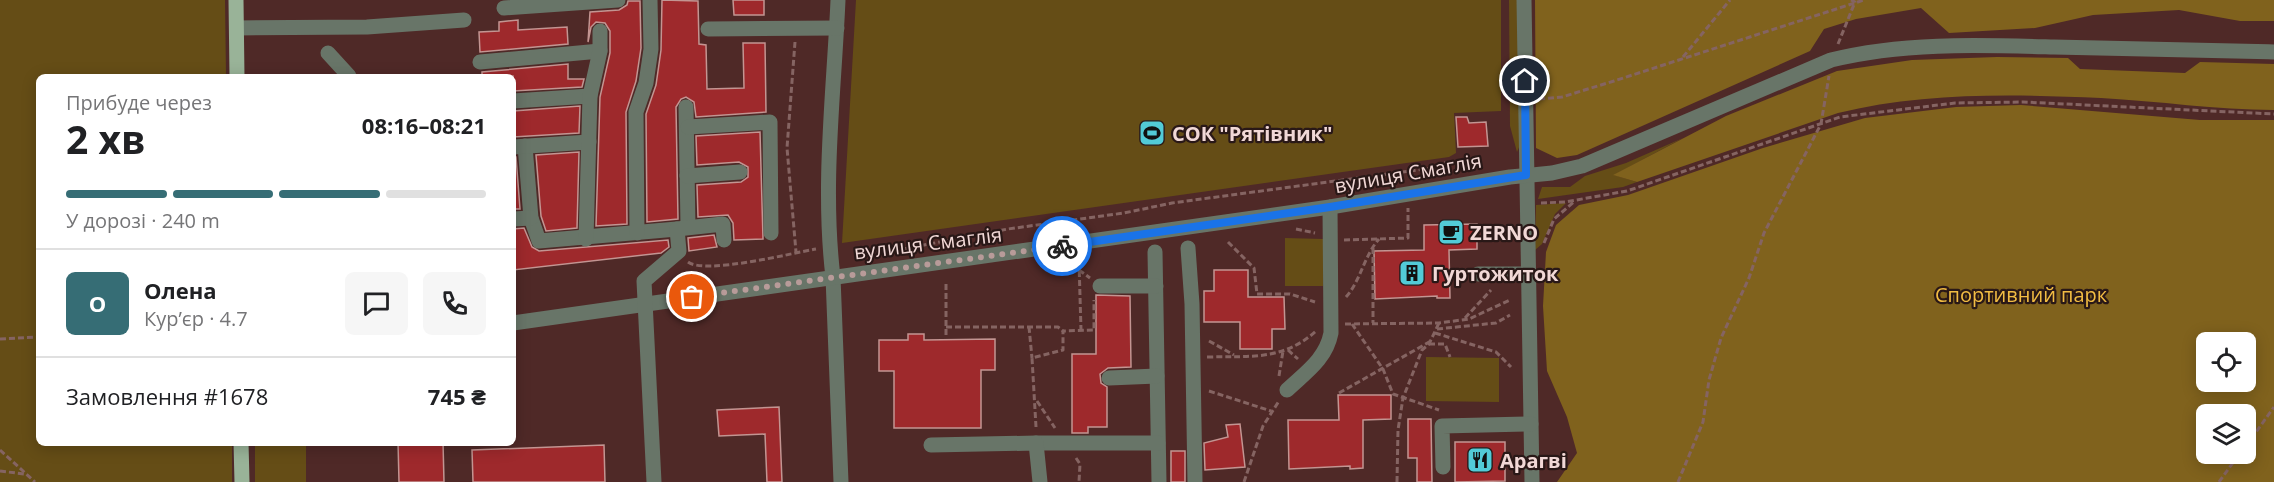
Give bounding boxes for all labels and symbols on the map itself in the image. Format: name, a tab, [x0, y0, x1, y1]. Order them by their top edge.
pin	[1499, 55, 1550, 106]
sports icon: СОК "Рятівник"	[1137, 118, 1167, 148]
place label: СОК "Рятівник"	[1172, 120, 1332, 147]
street label: вулиця Смаглія	[1332, 147, 1484, 199]
courier	[1032, 216, 1092, 276]
cafe icon: ZERNO	[1436, 217, 1466, 247]
place label: ZERNO	[1470, 219, 1538, 246]
street label: вулиця Смаглія	[852, 221, 1004, 265]
building icon: Гуртожиток	[1397, 258, 1427, 288]
place label: Гуртожиток	[1432, 260, 1559, 287]
pin	[666, 271, 717, 322]
park label: Спортивний парк	[1935, 281, 2108, 308]
restaurant icon: Арагві	[1465, 445, 1495, 475]
place label: Арагві	[1500, 447, 1567, 474]

